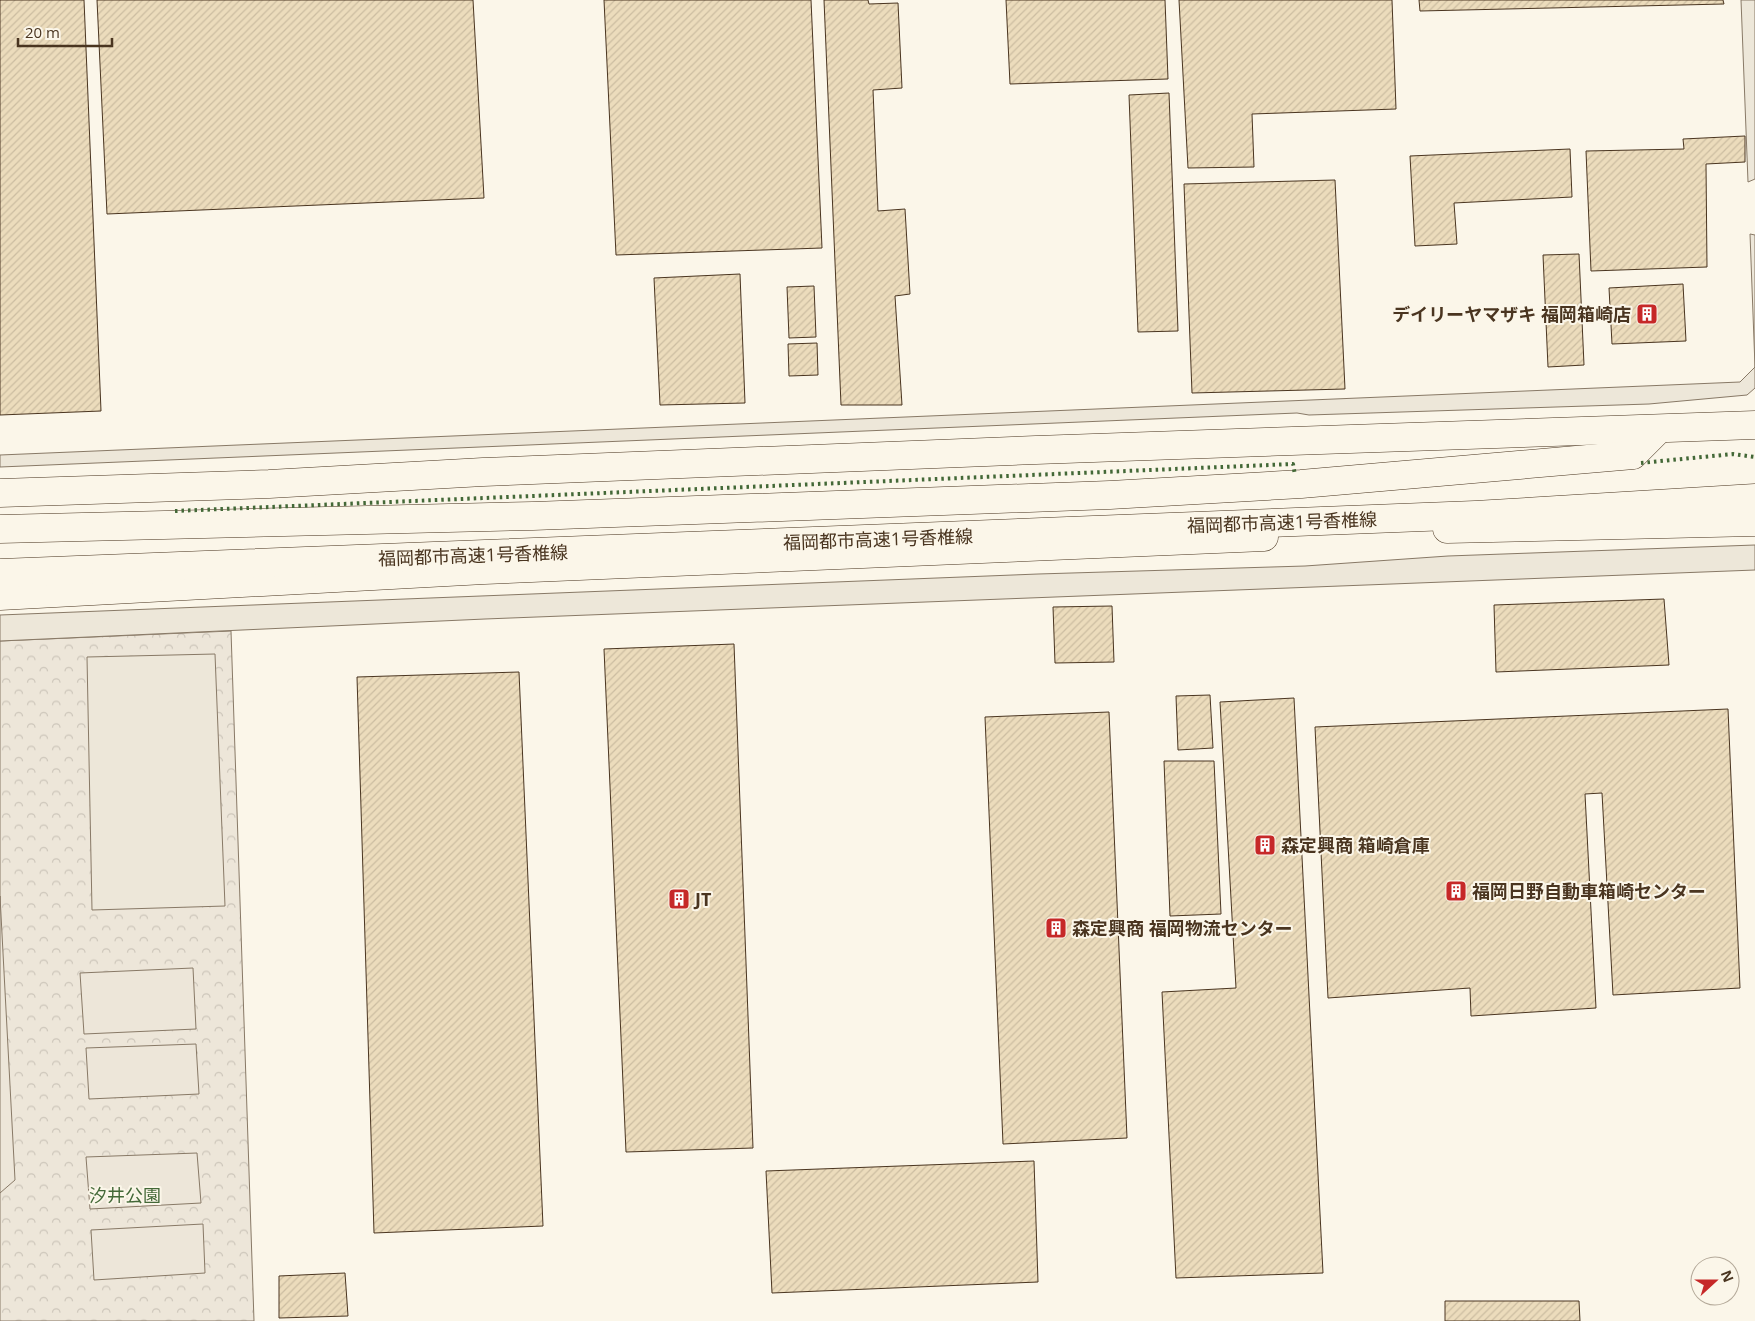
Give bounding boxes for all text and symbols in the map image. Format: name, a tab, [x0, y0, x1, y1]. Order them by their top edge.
scale bar	[18, 15, 111, 47]
text: 20 m	[25, 22, 60, 42]
place label: デイリーヤマザキ 福岡箱崎店	[1392, 302, 1631, 326]
building icon: デイリーヤマザキ 福岡箱崎店	[1635, 302, 1659, 326]
street label: 福岡都市高速1号香椎線	[1186, 507, 1378, 537]
street label: 福岡都市高速1号香椎線	[782, 524, 974, 554]
street label: 福岡都市高速1号香椎線	[377, 540, 569, 570]
building icon: 森定興商 箱崎倉庫	[1253, 833, 1277, 857]
place label: 森定興商 箱崎倉庫	[1281, 833, 1430, 857]
building icon: 福岡日野自動車箱崎センター	[1444, 879, 1468, 903]
place label: 福岡日野自動車箱崎センター	[1472, 879, 1706, 903]
building icon: JT	[667, 887, 691, 911]
place label: JT	[693, 887, 712, 911]
building icon: 森定興商 福岡物流センター	[1044, 916, 1068, 940]
place label: 森定興商 福岡物流センター	[1072, 916, 1293, 940]
park label: 汐井公園	[89, 1183, 161, 1207]
north arrow	[1690, 1256, 1740, 1306]
text: N	[1717, 1267, 1739, 1285]

